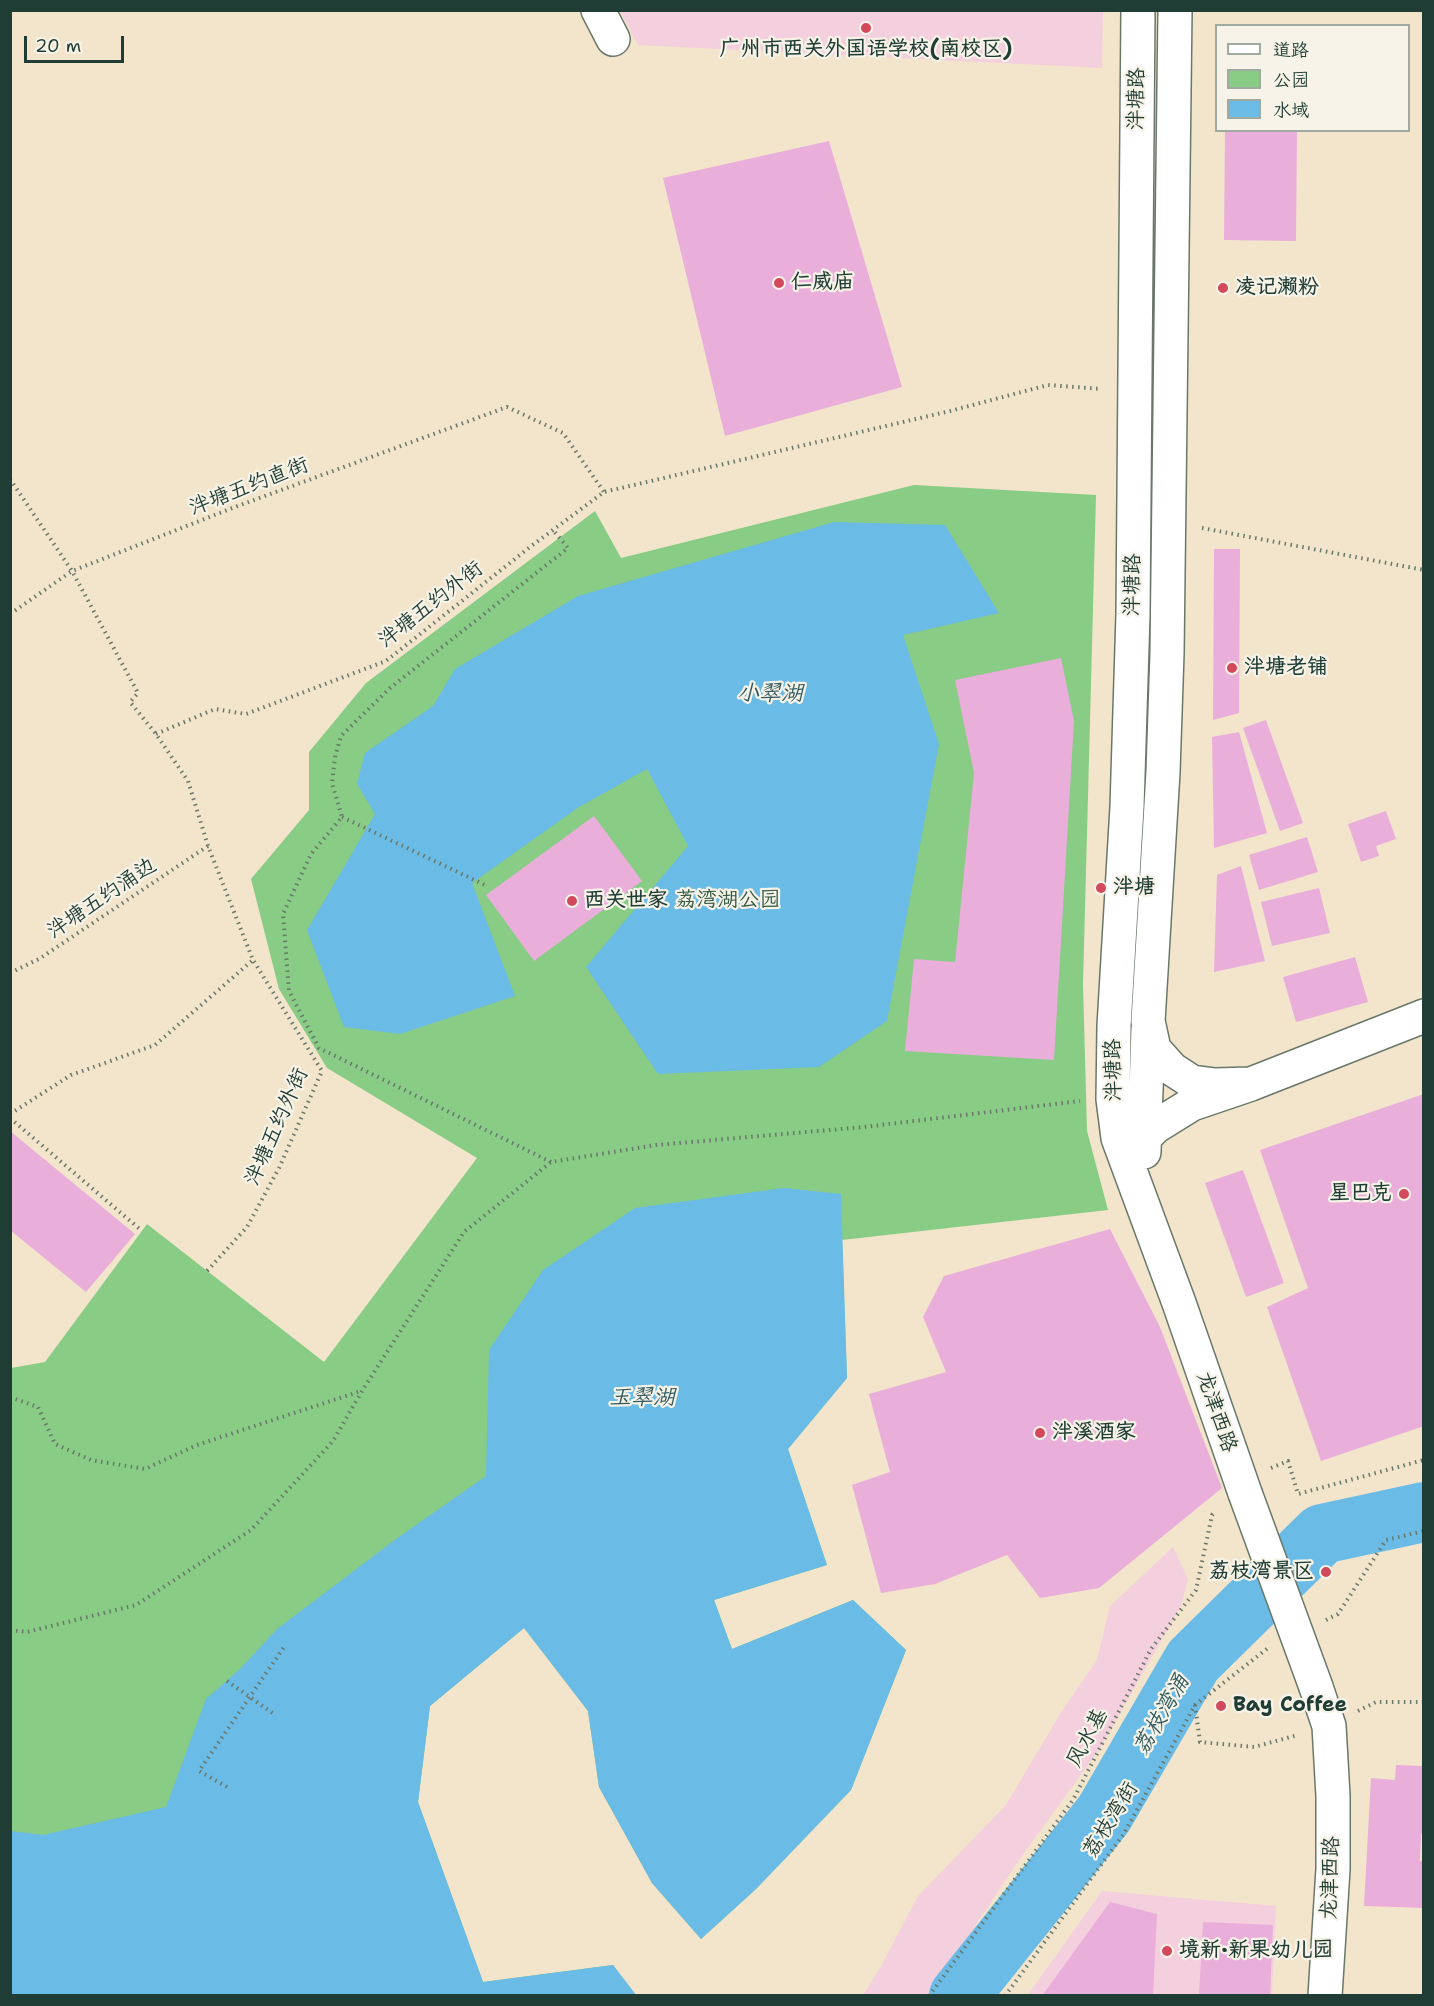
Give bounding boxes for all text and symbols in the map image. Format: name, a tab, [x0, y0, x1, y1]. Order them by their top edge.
marker: 广州市西关外国语学校(南校区)	[859, 21, 873, 35]
scale bar	[27, 24, 128, 62]
legend	[1215, 24, 1410, 132]
text: 20 m	[35, 34, 81, 58]
place label: 广州市西关外国语学校(南校区)	[719, 37, 1013, 63]
text: 道路	[1273, 38, 1309, 62]
street label: 泮塘路	[1124, 67, 1150, 131]
text: 公园	[1273, 68, 1309, 92]
text: 水域	[1273, 98, 1309, 122]
place label: 仁威庙	[791, 270, 854, 296]
place label: 凌记濑粉	[1235, 275, 1319, 301]
marker: 仁威庙	[772, 276, 786, 290]
marker: 凌记濑粉	[1216, 281, 1230, 295]
street label: 泮塘五约直街	[186, 453, 312, 521]
street label: 泮塘路	[1120, 553, 1146, 617]
street label: 泮塘五约外街	[374, 556, 488, 654]
place label: 泮塘老铺	[1244, 655, 1328, 681]
marker: 泮塘老铺	[1225, 661, 1239, 675]
water label: 小翠湖	[737, 681, 803, 707]
street label: 泮塘五约涌边	[43, 853, 161, 945]
place label: 泮塘	[1113, 875, 1155, 901]
marker: 泮塘	[1094, 881, 1108, 895]
place label: 西关世家	[584, 888, 668, 914]
park label: 荔湾湖公园	[676, 888, 780, 914]
marker: 西关世家	[565, 894, 579, 908]
street label: 泮塘路	[1101, 1038, 1127, 1102]
street label: 泮塘五约外街	[240, 1064, 314, 1190]
place label: 星巴克	[1329, 1181, 1392, 1207]
marker: 星巴克	[1397, 1187, 1411, 1201]
street label: 龙津西路	[1190, 1368, 1242, 1456]
water label: 玉翠湖	[609, 1385, 675, 1411]
place label: 泮溪酒家	[1052, 1420, 1136, 1446]
marker: 泮溪酒家	[1033, 1426, 1047, 1440]
place label: 荔枝湾景区	[1209, 1559, 1314, 1585]
marker: 荔枝湾景区	[1319, 1565, 1333, 1579]
water label: 荔枝湾涌	[1129, 1670, 1195, 1760]
place label: Bay Coffee	[1233, 1693, 1347, 1719]
marker: Bay Coffee	[1214, 1699, 1228, 1713]
street label: 风水基	[1062, 1704, 1114, 1772]
street label: 荔枝湾街	[1078, 1778, 1144, 1862]
street label: 龙津西路	[1317, 1836, 1345, 1920]
place label: 境新·新果幼儿园	[1179, 1938, 1333, 1964]
marker: 境新·新果幼儿园	[1160, 1944, 1174, 1958]

